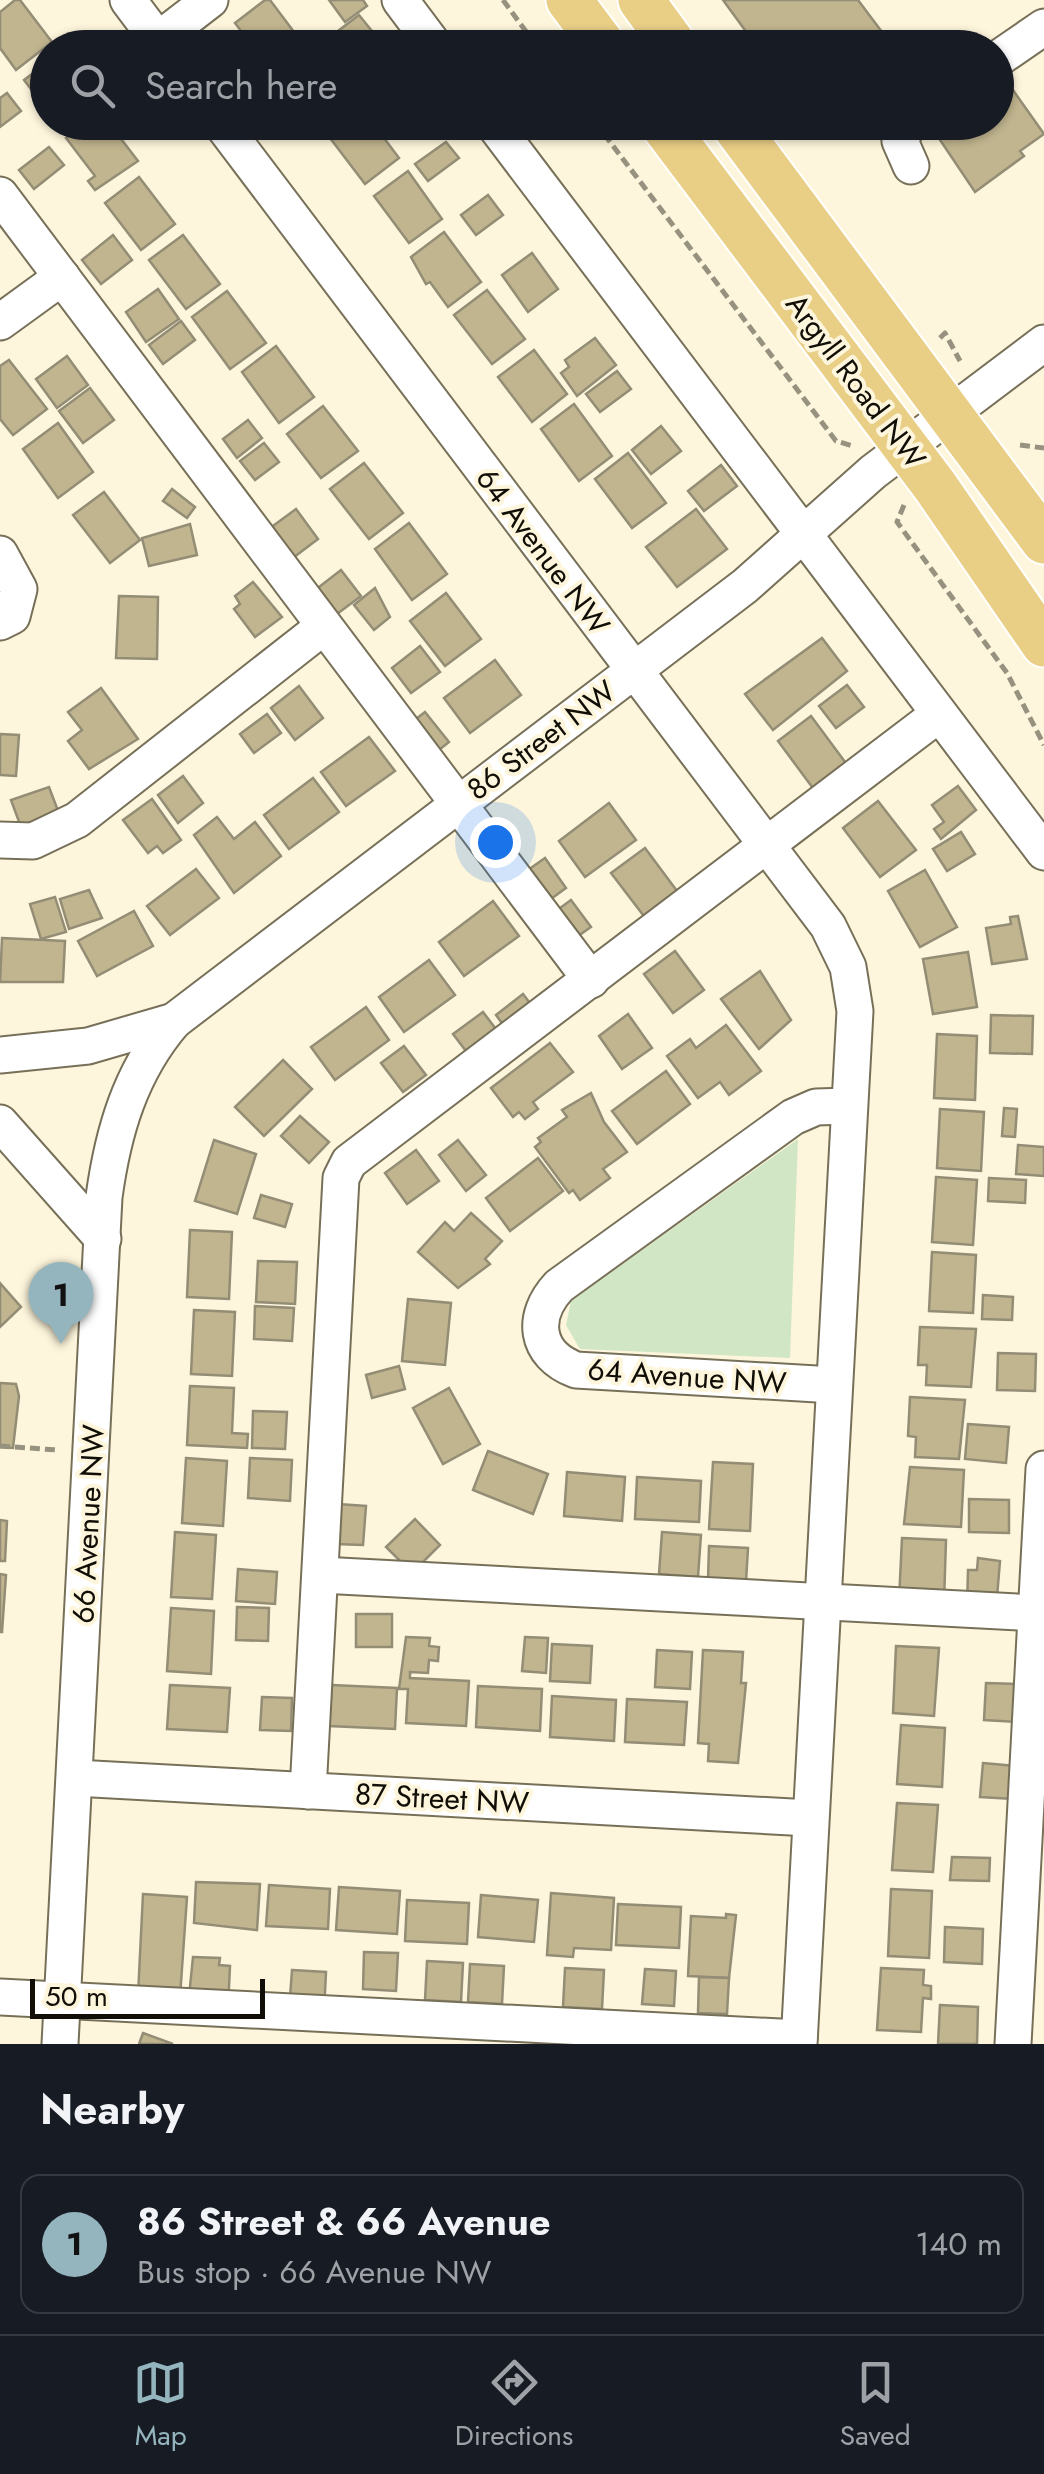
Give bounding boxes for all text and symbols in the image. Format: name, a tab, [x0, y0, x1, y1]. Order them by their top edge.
search box	[30, 30, 1014, 140]
icon: search	[65, 58, 120, 113]
text: Search here	[145, 58, 337, 113]
street label: Argyll Road NW	[776, 284, 936, 478]
street label: 64 Avenue NW	[466, 459, 620, 644]
street label: 86 Street NW	[458, 670, 625, 810]
your location	[470, 817, 521, 868]
pin: 1	[28, 1262, 94, 1344]
street label: 64 Avenue NW	[586, 1348, 788, 1404]
street label: 66 Avenue NW	[61, 1423, 115, 1624]
street label: 87 Street NW	[354, 1772, 530, 1824]
scale bar	[30, 1974, 265, 2018]
text: 50 m	[45, 1976, 108, 2017]
text: Nearby	[40, 2079, 184, 2140]
text: 86 Street & 66 Avenue	[137, 2194, 551, 2249]
text: 1	[66, 2221, 83, 2267]
text: 140 m	[915, 2221, 1002, 2267]
text: Bus stop · 66 Avenue NW	[137, 2249, 491, 2295]
tab: Map	[133, 2355, 188, 2456]
tab: Directions	[455, 2355, 573, 2456]
tab: Saved	[840, 2355, 911, 2456]

